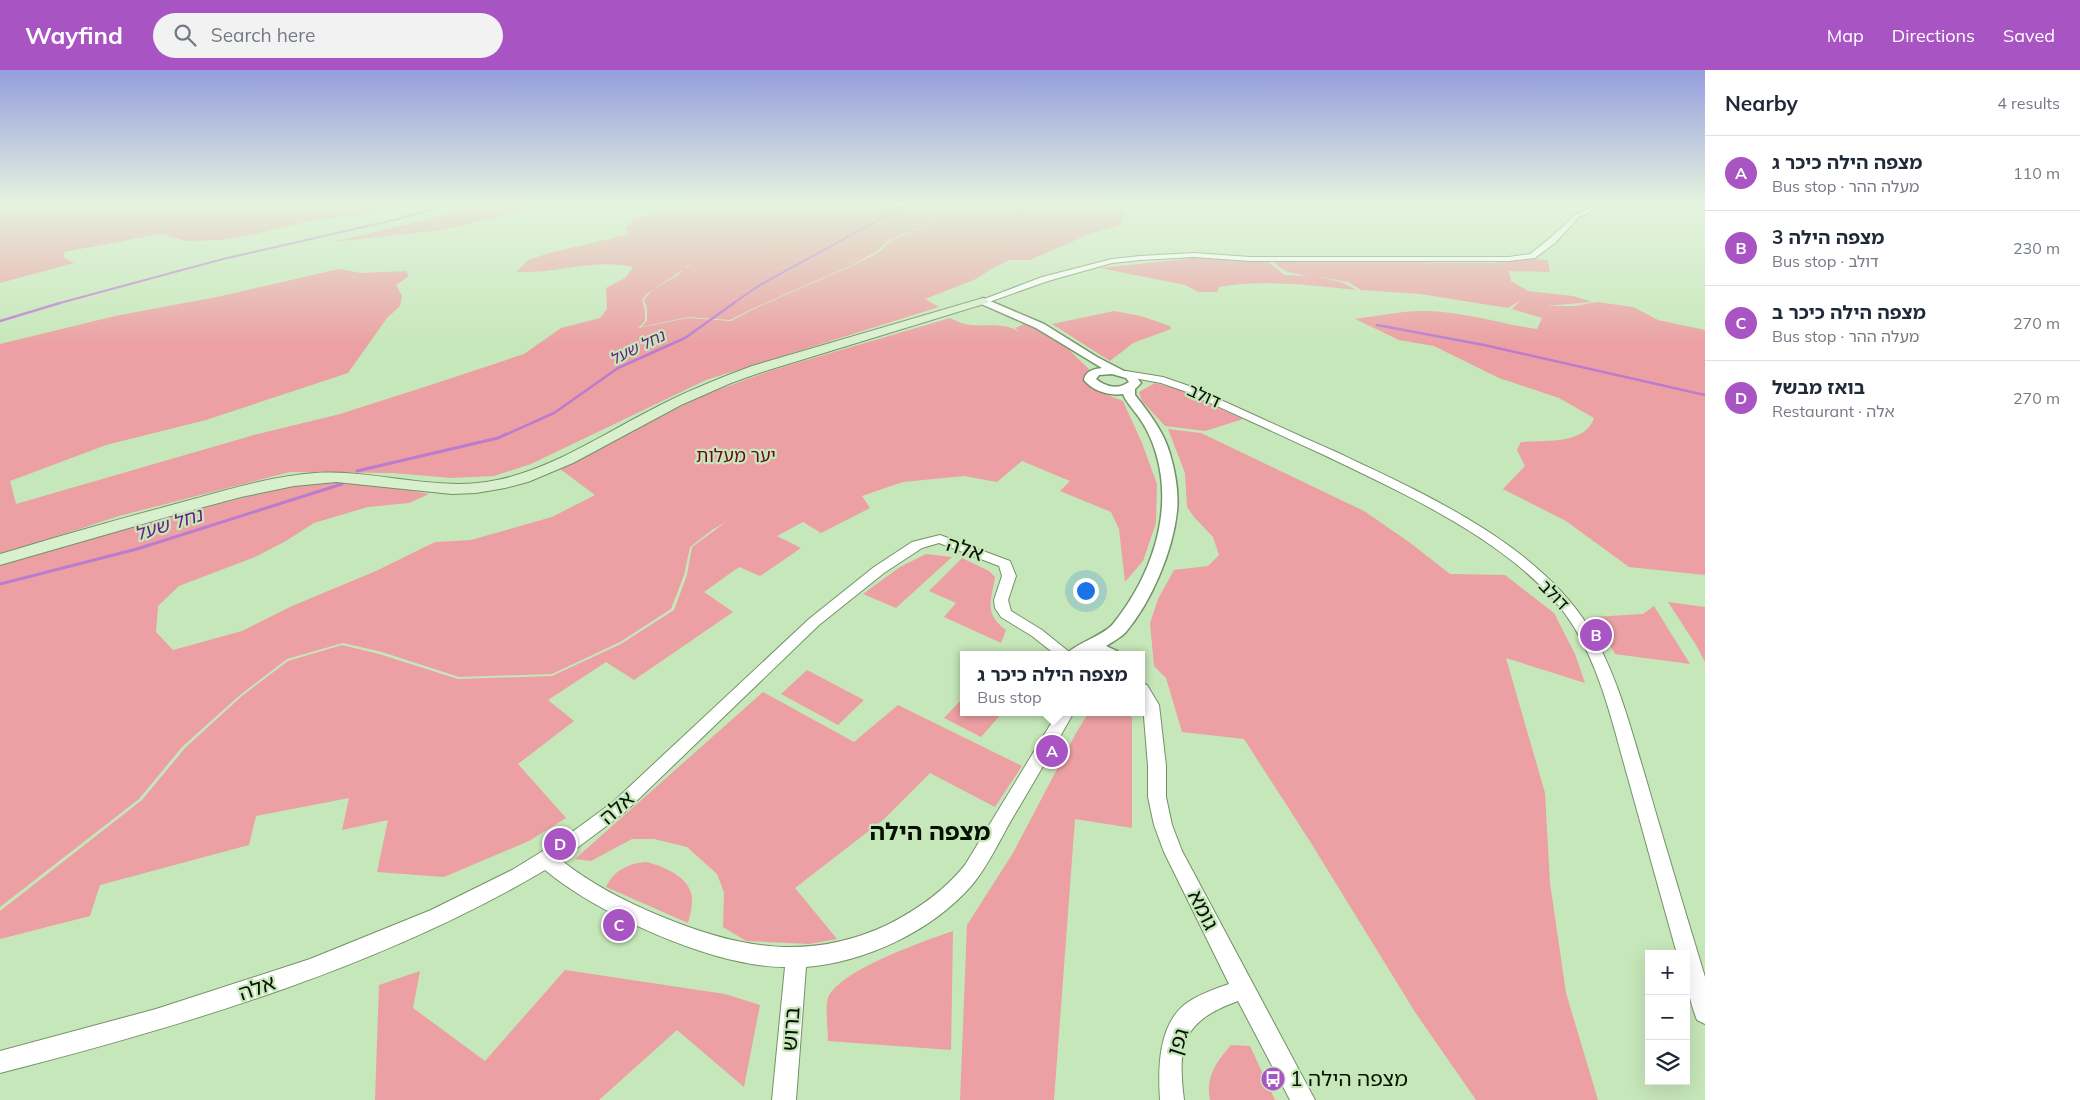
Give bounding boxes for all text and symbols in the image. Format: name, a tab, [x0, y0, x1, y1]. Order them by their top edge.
search box	[153, 13, 503, 58]
text: Wayfind	[25, 20, 123, 50]
icon: search	[171, 21, 199, 49]
text: Search here	[211, 23, 315, 47]
text: Map	[1827, 24, 1864, 47]
text: Directions	[1892, 24, 1975, 47]
text: Saved	[2003, 24, 2055, 47]
text: Nearby	[1725, 90, 1798, 116]
text: 4 results	[1997, 93, 2060, 113]
text: מצפה הילה כיכר ג	[1772, 150, 1922, 174]
text: A	[1735, 163, 1747, 183]
text: 110 m	[2013, 163, 2060, 183]
text: Bus stop · מעלה ההר	[1772, 176, 1919, 196]
text: מצפה הילה 3	[1772, 225, 1884, 249]
text: B	[1735, 238, 1747, 258]
text: 230 m	[2013, 238, 2060, 258]
text: Bus stop · דולב	[1772, 251, 1879, 271]
text: מצפה הילה כיכר ב	[1772, 300, 1926, 324]
text: C	[1736, 313, 1746, 333]
text: 270 m	[2013, 313, 2060, 333]
water label: נחל שעל	[606, 325, 669, 369]
text: Bus stop · מעלה ההר	[1772, 326, 1919, 346]
text: בואז מבשל	[1772, 375, 1865, 399]
street label: דולב	[1184, 378, 1225, 413]
text: D	[1735, 388, 1747, 408]
text: 270 m	[2013, 388, 2060, 408]
text: Restaurant · אלה	[1772, 401, 1895, 421]
park label: יער מעלות	[696, 444, 776, 467]
water label: נחל שעל	[131, 502, 207, 546]
street label: אלה	[944, 530, 987, 566]
street label: דולב	[1534, 574, 1575, 615]
your location	[1073, 578, 1099, 604]
pin: B	[1580, 616, 1612, 654]
popup	[960, 651, 1145, 716]
text: מצפה הילה כיכר ג	[977, 662, 1128, 686]
text: Bus stop	[977, 687, 1042, 707]
pin: A	[1036, 732, 1068, 770]
street label: אלה	[594, 785, 639, 829]
district label: מצפה הילה	[870, 816, 991, 846]
pin: D	[544, 825, 576, 863]
street label: גומא	[1183, 885, 1225, 934]
pin: C	[603, 906, 635, 944]
map controls	[1645, 950, 1690, 1085]
button: +	[1645, 950, 1690, 995]
street label: אלה	[235, 969, 279, 1005]
button: −	[1645, 995, 1690, 1040]
street label: ברוש	[775, 1006, 805, 1052]
street label: גפן	[1161, 1025, 1194, 1058]
button: layers	[1645, 1040, 1690, 1085]
place label: מצפה הילה 1	[1290, 1065, 1408, 1091]
bus stop icon: מצפה הילה 1	[1260, 1066, 1286, 1092]

